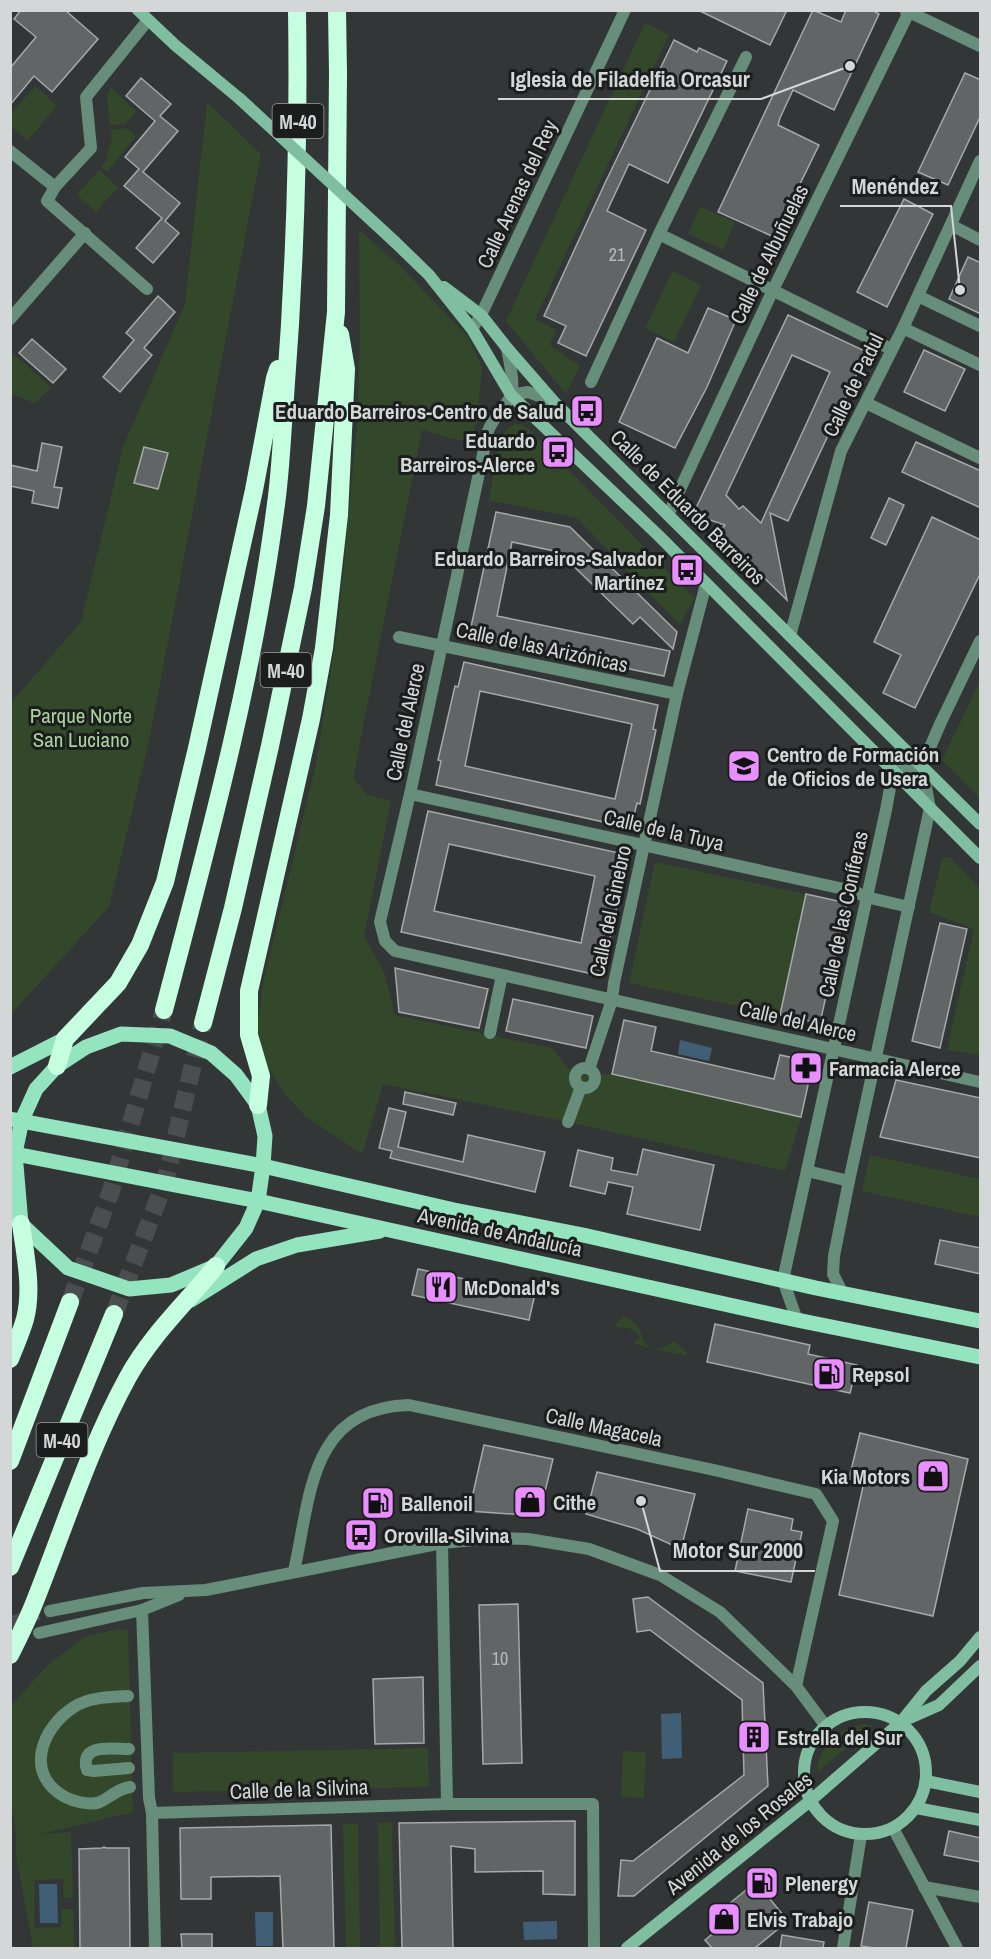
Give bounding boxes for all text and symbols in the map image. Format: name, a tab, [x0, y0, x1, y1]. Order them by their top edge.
callout: Iglesia de Filadelfia Orcasur	[498, 59, 761, 99]
text: Iglesia de Filadelfia Orcasur	[510, 64, 750, 94]
road number: M-40	[272, 104, 324, 138]
street label: Calle Arenas del Rey	[470, 115, 564, 273]
callout: Menéndez	[840, 166, 951, 206]
text: Menéndez	[851, 171, 939, 201]
street label: Calle de Albuñuelas	[723, 179, 815, 329]
house number: 21	[609, 242, 626, 267]
street label: Calle de Padul	[815, 328, 891, 442]
bus stop icon: Eduardo Barreiros-Centro de Salud	[569, 393, 605, 429]
place label: Eduardo Barreiros-Centro de Salud	[275, 397, 564, 426]
street label: Calle de Eduardo Barreiros	[604, 423, 772, 591]
place label: Eduardo Barreiros-Alerce	[400, 426, 535, 479]
bus stop icon: Eduardo Barreiros-Alerce	[540, 434, 576, 470]
place label: Eduardo Barreiros-Salvador Martínez	[434, 544, 664, 597]
bus stop icon: Eduardo Barreiros-Salvador Martínez	[669, 552, 705, 588]
street label: Calle de las Arizónicas	[453, 615, 631, 679]
road number: M-40	[260, 653, 312, 687]
street label: Calle del Alerce	[378, 660, 432, 784]
park label: Parque Norte San Luciano	[30, 701, 132, 754]
place label: Centro de Formación de Oficios de Usera	[767, 740, 939, 793]
school or university icon: Centro de Formación de Oficios de Usera	[726, 748, 762, 784]
street label: Calle de la Tuya	[601, 802, 727, 858]
street label: Calle de las Coníferas	[811, 828, 875, 1000]
street label: Calle del Ginebro	[582, 842, 638, 980]
street label: Calle del Alerce	[736, 993, 860, 1049]
pharmacy icon: Farmacia Alerce	[788, 1050, 824, 1086]
place label: Farmacia Alerce	[829, 1054, 961, 1083]
street label: Avenida de Andalucía	[414, 1200, 585, 1264]
restaurant icon: McDonald's	[423, 1269, 459, 1305]
place label: McDonald's	[464, 1273, 560, 1302]
fuel station icon: Repsol	[811, 1356, 847, 1392]
place label: Repsol	[852, 1360, 909, 1389]
street label: Calle Magacela	[543, 1400, 665, 1454]
road number: M-40	[36, 1423, 88, 1457]
shop icon: Kia Motors	[915, 1458, 951, 1494]
place label: Kia Motors	[821, 1462, 910, 1491]
shop icon: Cithe	[512, 1484, 548, 1520]
fuel station icon: Ballenoil	[360, 1485, 396, 1521]
place label: Cithe	[553, 1488, 596, 1517]
place label: Ballenoil	[401, 1489, 473, 1518]
bus stop icon: Orovilla-Silvina	[343, 1517, 379, 1553]
place label: Orovilla-Silvina	[384, 1521, 510, 1550]
callout: Motor Sur 2000	[660, 1531, 815, 1571]
text: Motor Sur 2000	[673, 1535, 803, 1565]
house number: 10	[492, 1646, 508, 1671]
building icon: Estrella del Sur	[736, 1719, 772, 1755]
place label: Estrella del Sur	[777, 1723, 903, 1752]
street label: Avenida de los Rosales	[659, 1765, 818, 1902]
street label: Calle de la Silvina	[229, 1772, 369, 1806]
fuel station icon: Plenergy	[744, 1865, 780, 1901]
place label: Plenergy	[785, 1869, 858, 1898]
shop icon: Elvis Trabajo	[706, 1901, 742, 1937]
place label: Elvis Trabajo	[747, 1905, 853, 1934]

